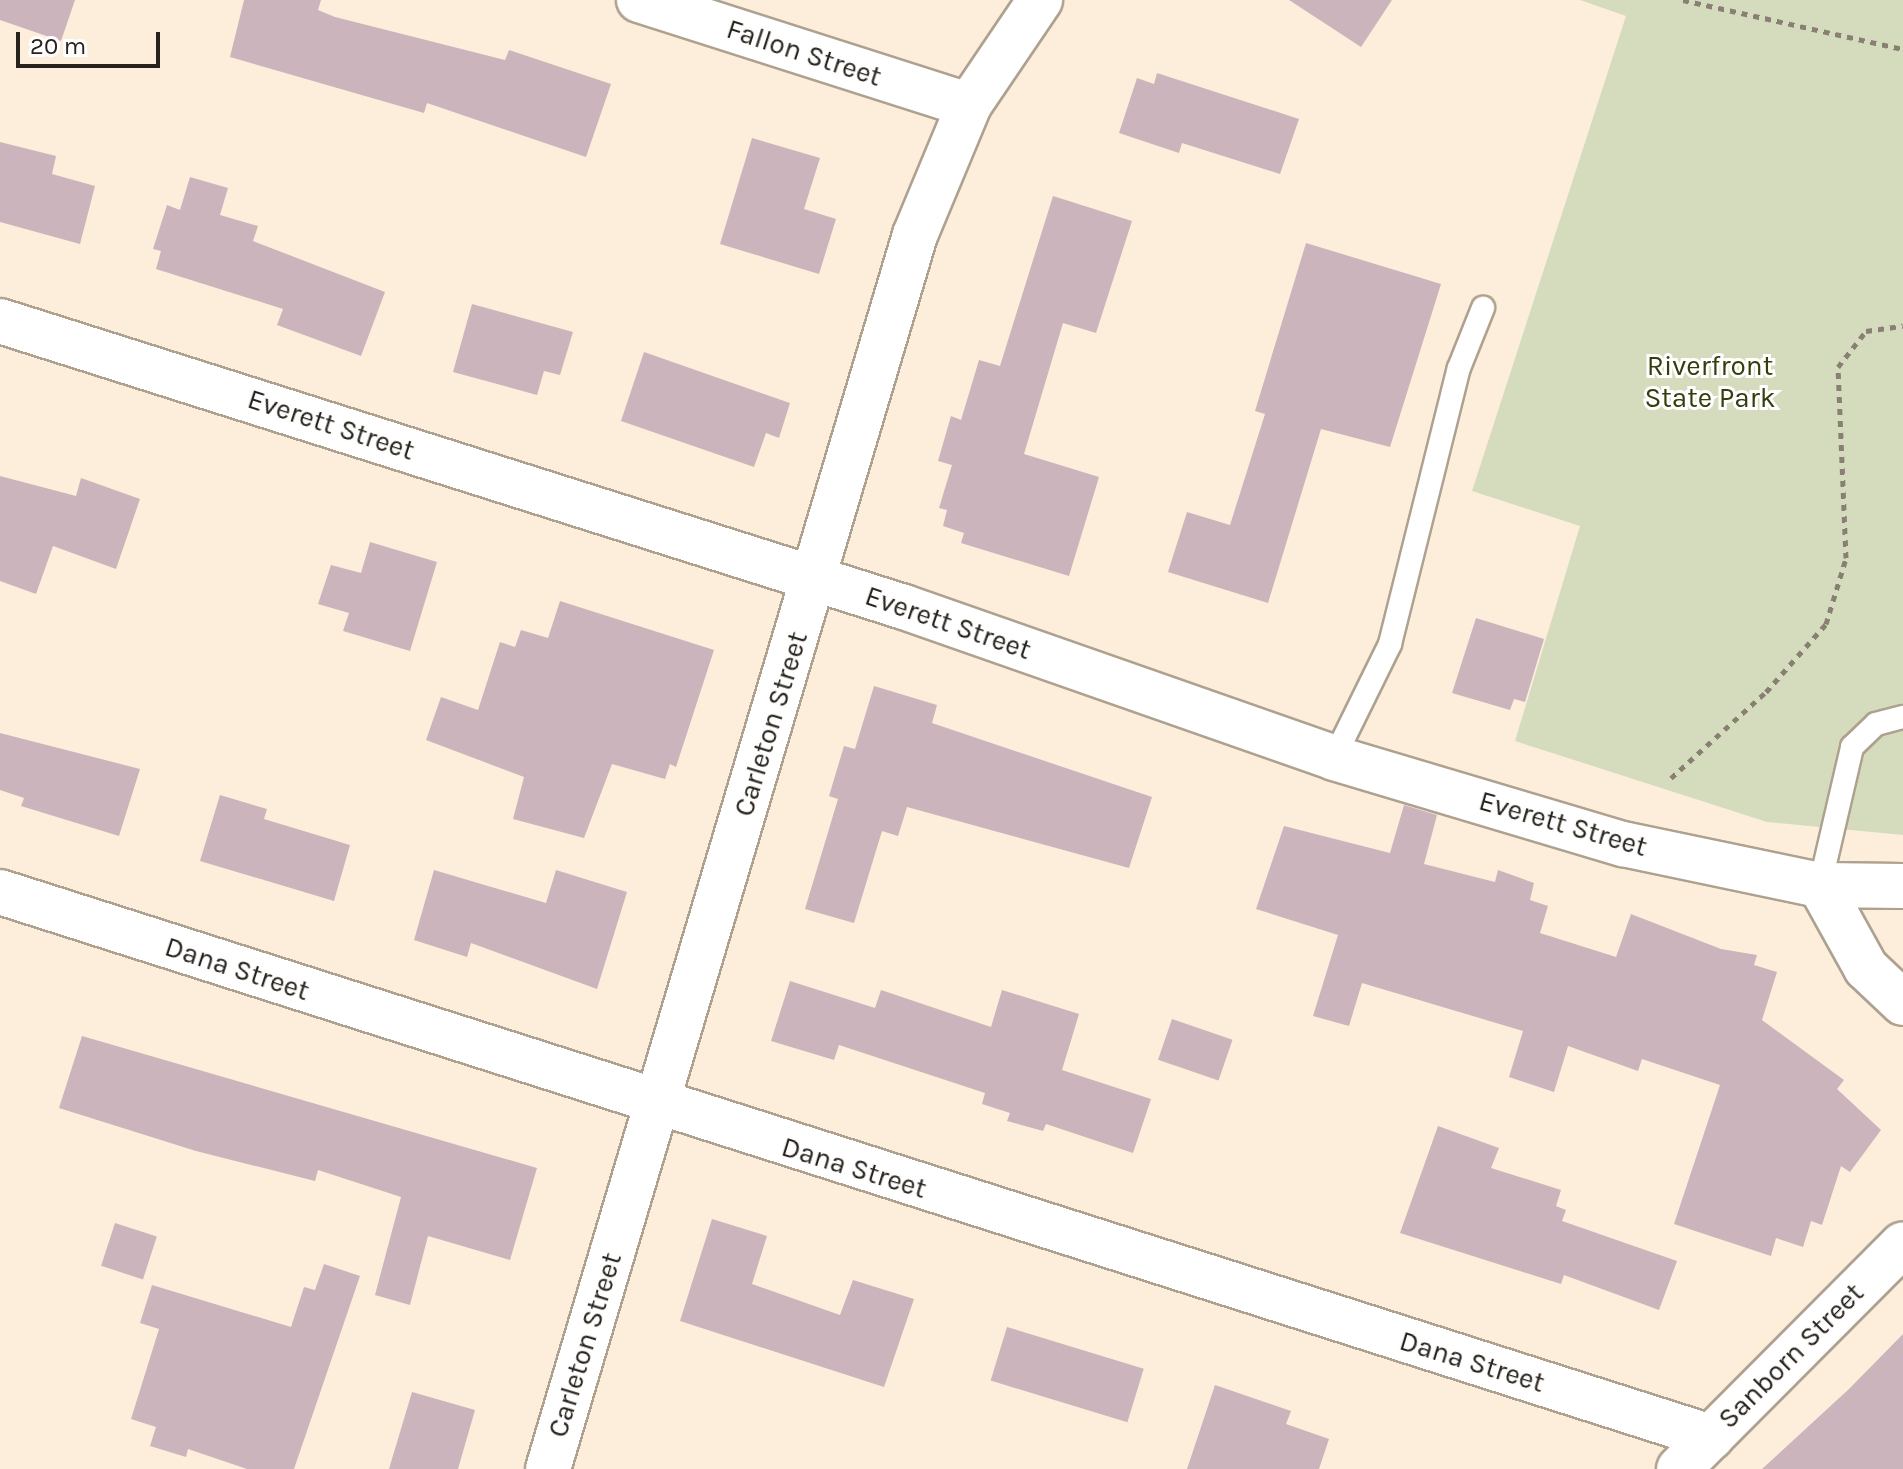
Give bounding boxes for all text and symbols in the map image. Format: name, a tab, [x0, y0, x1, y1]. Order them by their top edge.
street label: Fallon Street	[722, 12, 886, 94]
scale bar	[20, 16, 164, 66]
text: 20 m	[30, 32, 86, 60]
park label: Riverfront State Park	[1644, 349, 1776, 415]
street label: Everett Street	[243, 382, 419, 468]
street label: Everett Street	[861, 579, 1035, 667]
street label: Carleton Street	[727, 628, 815, 820]
street label: Everett Street	[1475, 784, 1651, 864]
street label: Dana Street	[161, 930, 313, 1008]
street label: Dana Street	[778, 1130, 930, 1206]
street label: Carleton Street	[541, 1249, 629, 1441]
street label: Sanborn Street	[1711, 1276, 1871, 1436]
street label: Dana Street	[1396, 1324, 1548, 1400]

